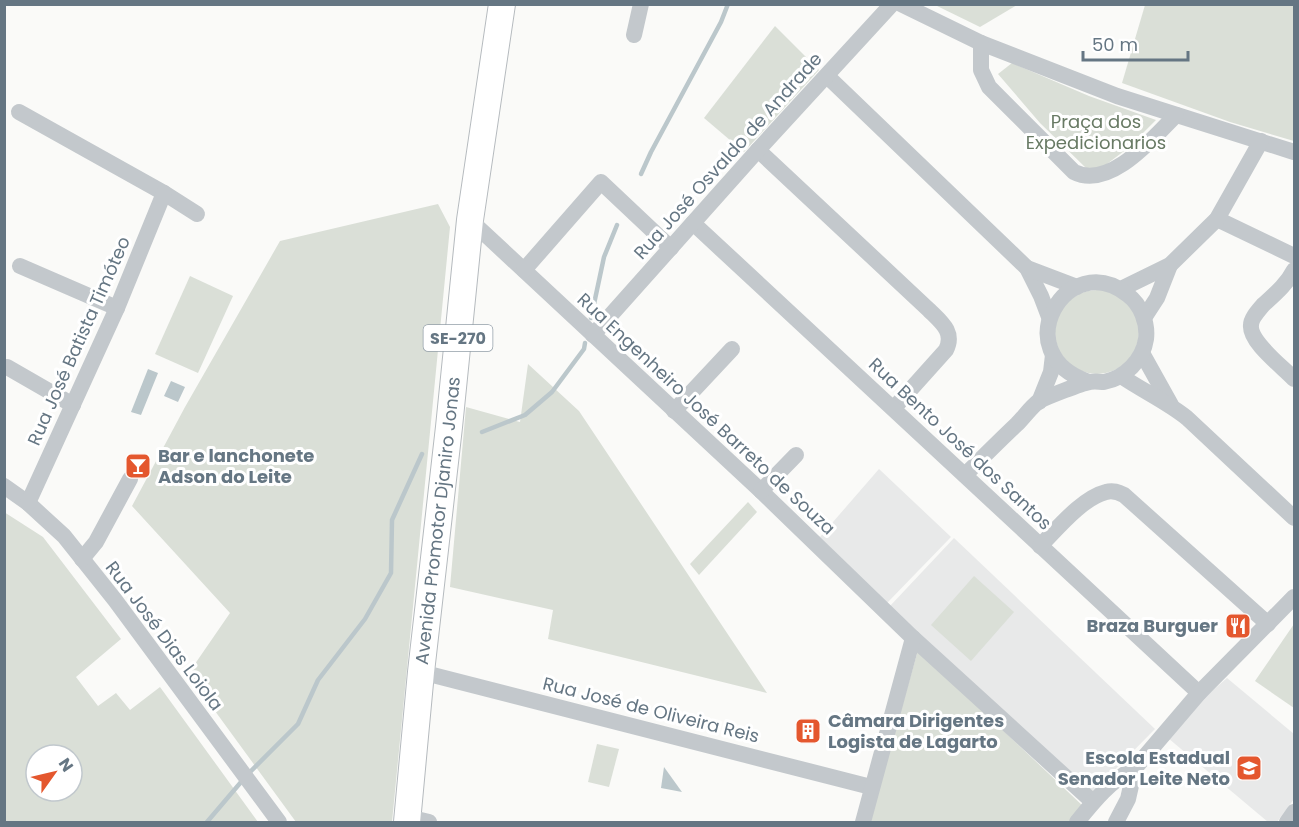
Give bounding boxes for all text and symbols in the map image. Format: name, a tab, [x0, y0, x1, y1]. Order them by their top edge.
scale bar	[1083, 24, 1188, 62]
text: 50 m	[1092, 32, 1138, 57]
street label: Rua José Osvaldo de Andrade	[628, 47, 828, 265]
park label: Praça dos Expedicionarios	[1026, 109, 1166, 155]
street label: Rua José Batista Timóteo	[21, 232, 136, 449]
street label: Rua Engenheiro José Barreto de Souza	[572, 287, 841, 540]
road number: SE-270	[424, 325, 492, 351]
street label: Rua Bento José dos Santos	[863, 352, 1057, 535]
street label: Avenida Promotor Djaniro Jonas	[409, 375, 466, 666]
place label: Bar e lanchonete Adson do Leite	[158, 443, 314, 489]
bar icon: Bar e lanchonete Adson do Leite	[123, 451, 153, 481]
street label: Rua José Dias Loiola	[100, 556, 229, 716]
restaurant icon: Braza Burguer	[1223, 611, 1253, 641]
place label: Braza Burguer	[1086, 613, 1218, 638]
street label: Rua José de Oliveira Reis	[540, 670, 762, 749]
place label: Câmara Dirigentes Logista de Lagarto	[828, 708, 1004, 754]
building icon: Câmara Dirigentes Logista de Lagarto	[793, 716, 823, 746]
north arrow	[24, 743, 84, 803]
place label: Escola Estadual Senador Leite Neto	[1058, 745, 1230, 791]
text: N	[53, 753, 79, 776]
school or university icon: Escola Estadual Senador Leite Neto	[1234, 753, 1264, 783]

